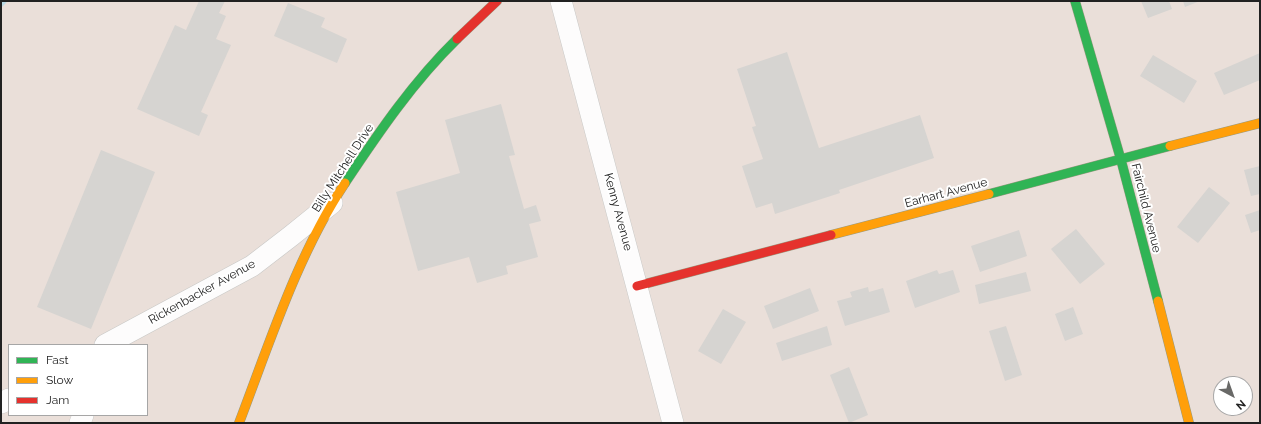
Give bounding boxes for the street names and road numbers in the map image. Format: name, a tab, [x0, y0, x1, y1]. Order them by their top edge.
street label: Billy Mitchell Drive	[309, 121, 377, 215]
street label: Fairchild Avenue	[1128, 162, 1164, 254]
street label: Kenny Avenue	[601, 172, 635, 252]
street label: Earhart Avenue	[903, 175, 989, 211]
street label: Rickenbacker Avenue	[146, 257, 258, 327]

